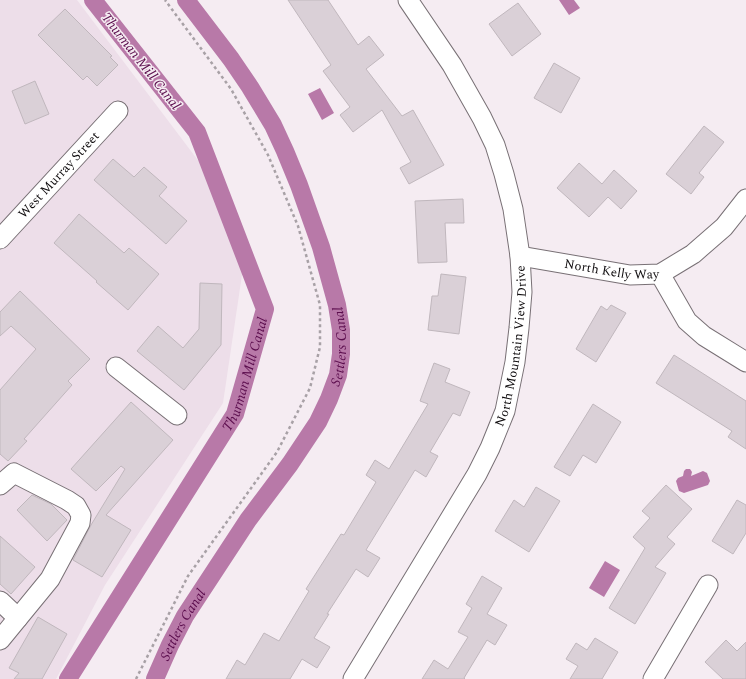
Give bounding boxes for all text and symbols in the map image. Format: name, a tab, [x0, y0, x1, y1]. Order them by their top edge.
water label: Thurman Mill Canal	[96, 8, 186, 115]
street label: West Murray Street	[14, 127, 105, 223]
street label: North Kelly Way	[563, 254, 660, 285]
street label: North Mountain View Drive	[490, 265, 532, 430]
water label: Settlers Canal	[324, 305, 352, 389]
water label: Thurman Mill Canal	[216, 314, 273, 435]
water label: Settlers Canal	[154, 584, 211, 664]

